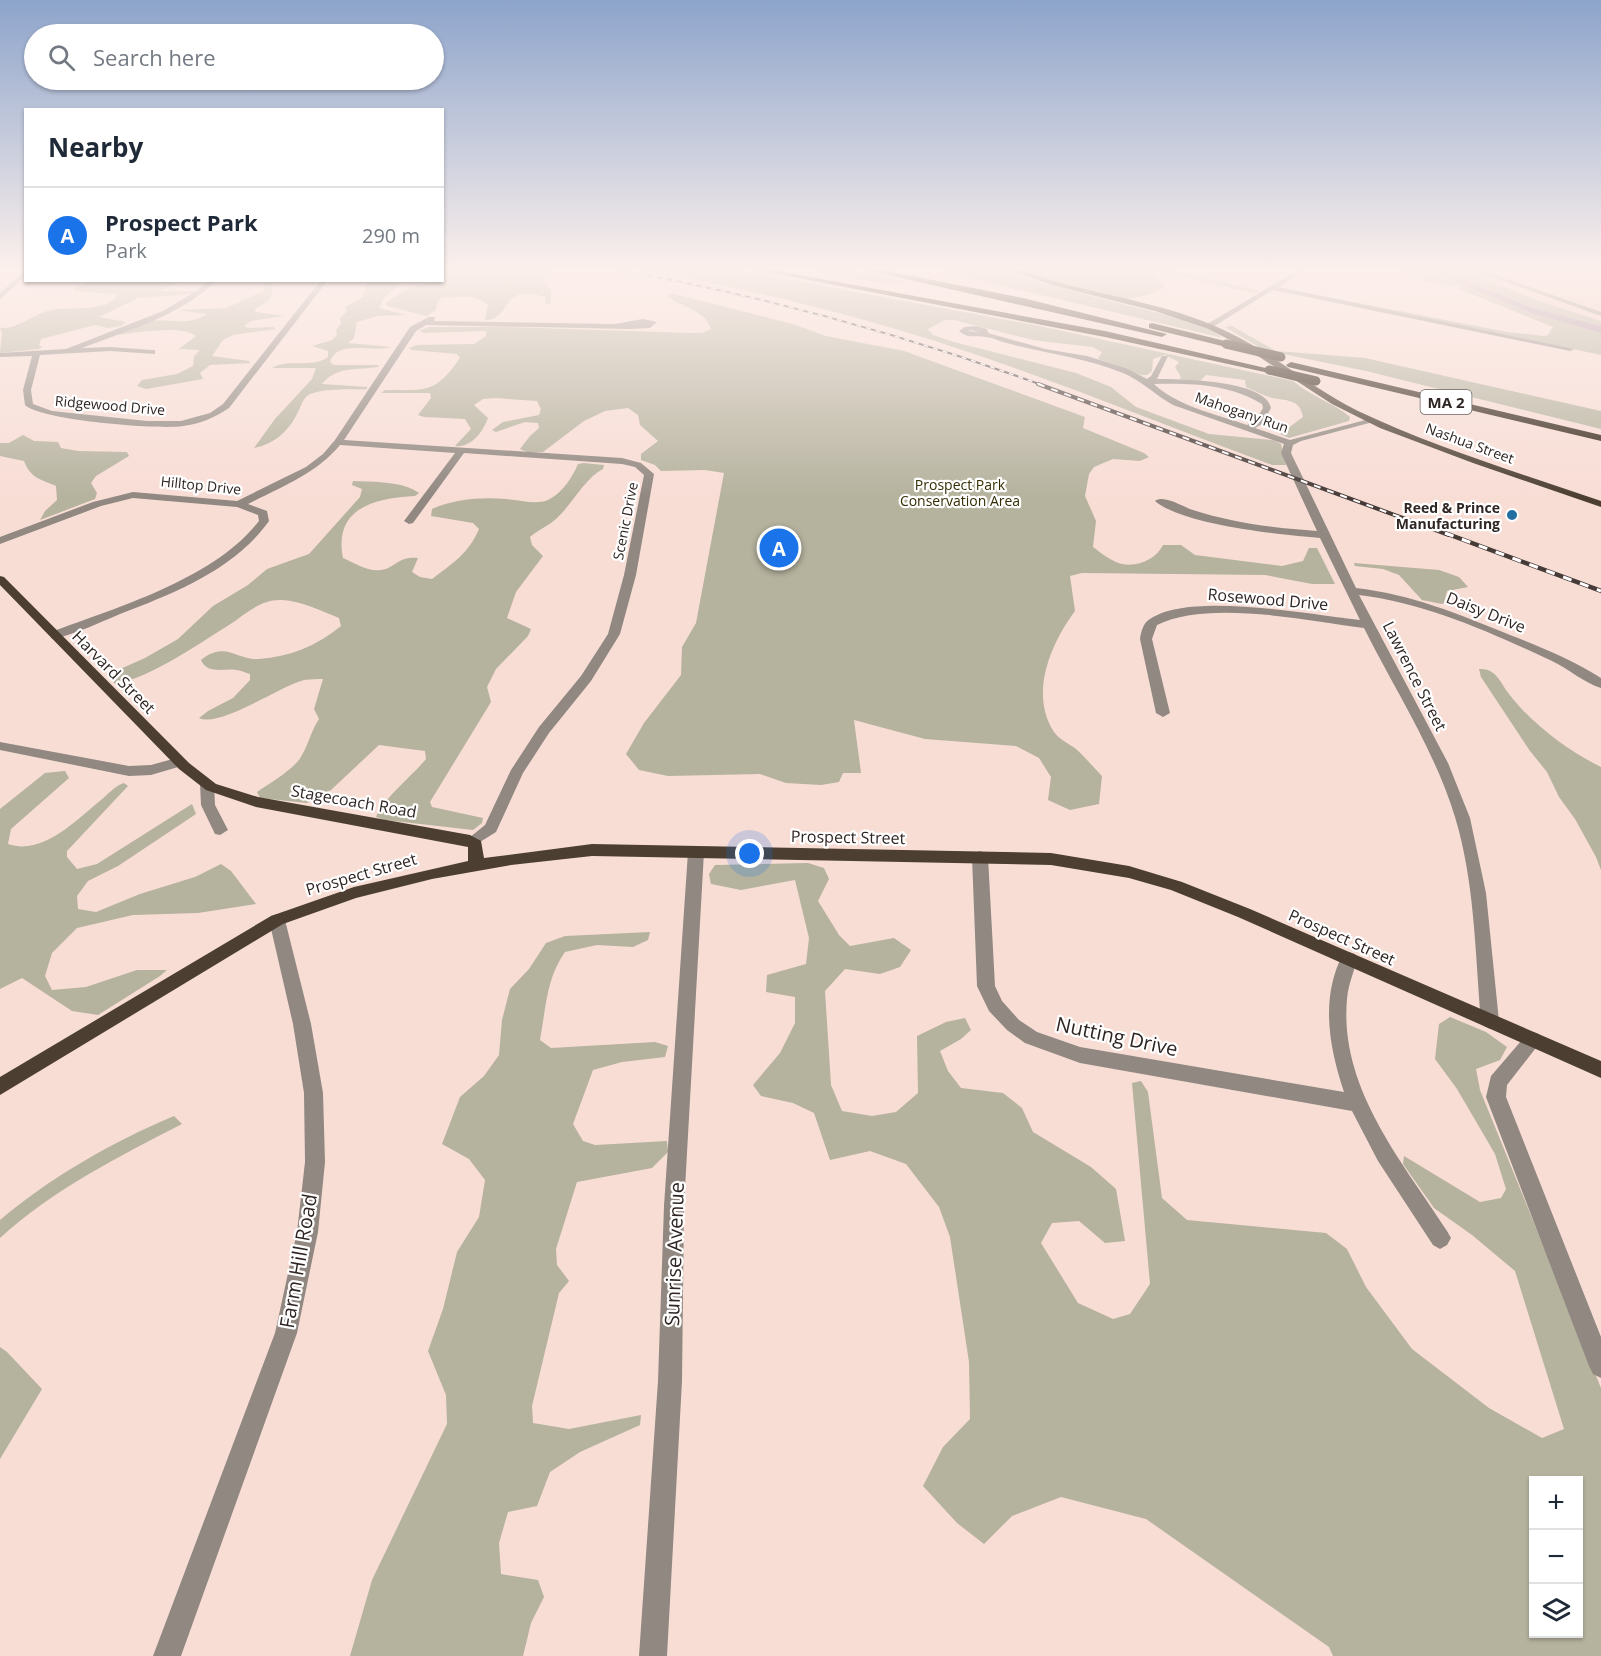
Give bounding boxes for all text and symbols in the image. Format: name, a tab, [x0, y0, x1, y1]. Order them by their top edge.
search box	[24, 24, 444, 90]
icon: search	[45, 41, 78, 74]
text: Search here	[93, 42, 216, 72]
text: Nearby	[48, 129, 143, 165]
text: Prospect Park	[105, 207, 258, 237]
text: A	[61, 222, 74, 249]
text: 290 m	[362, 222, 420, 249]
text: Park	[105, 237, 147, 264]
street label: Mahogany Run	[1193, 387, 1291, 437]
road number: MA 2	[1420, 390, 1472, 414]
street label: Ridgewood Drive	[54, 391, 166, 419]
street label: Nashua Street	[1423, 418, 1517, 468]
street label: Hilltop Drive	[160, 471, 242, 499]
park label: Prospect Park Conservation Area	[900, 475, 1020, 510]
street label: Scenic Drive	[608, 480, 642, 562]
place label: Reed & Prince Manufacturing	[1396, 498, 1500, 533]
marker: Reed & Prince Manufacturing	[1505, 508, 1519, 522]
pin: A	[760, 526, 798, 570]
street label: Rosewood Drive	[1207, 583, 1329, 615]
street label: Daisy Drive	[1443, 586, 1529, 638]
street label: Lawrence Street	[1378, 617, 1452, 735]
street label: Harvard Street	[68, 626, 161, 719]
street label: Stagecoach Road	[290, 779, 418, 823]
street label: Prospect Street	[791, 825, 906, 849]
your location	[735, 839, 764, 868]
street label: Prospect Street	[303, 848, 419, 900]
street label: Prospect Street	[1285, 904, 1399, 970]
street label: Nutting Drive	[1054, 1010, 1180, 1062]
street label: Sunrise Avenue	[658, 1181, 690, 1327]
street label: Farm Hill Road	[273, 1192, 323, 1330]
map controls	[1529, 1476, 1583, 1638]
button: +	[1529, 1476, 1583, 1530]
button: −	[1529, 1530, 1583, 1584]
button: layers	[1529, 1584, 1583, 1638]

